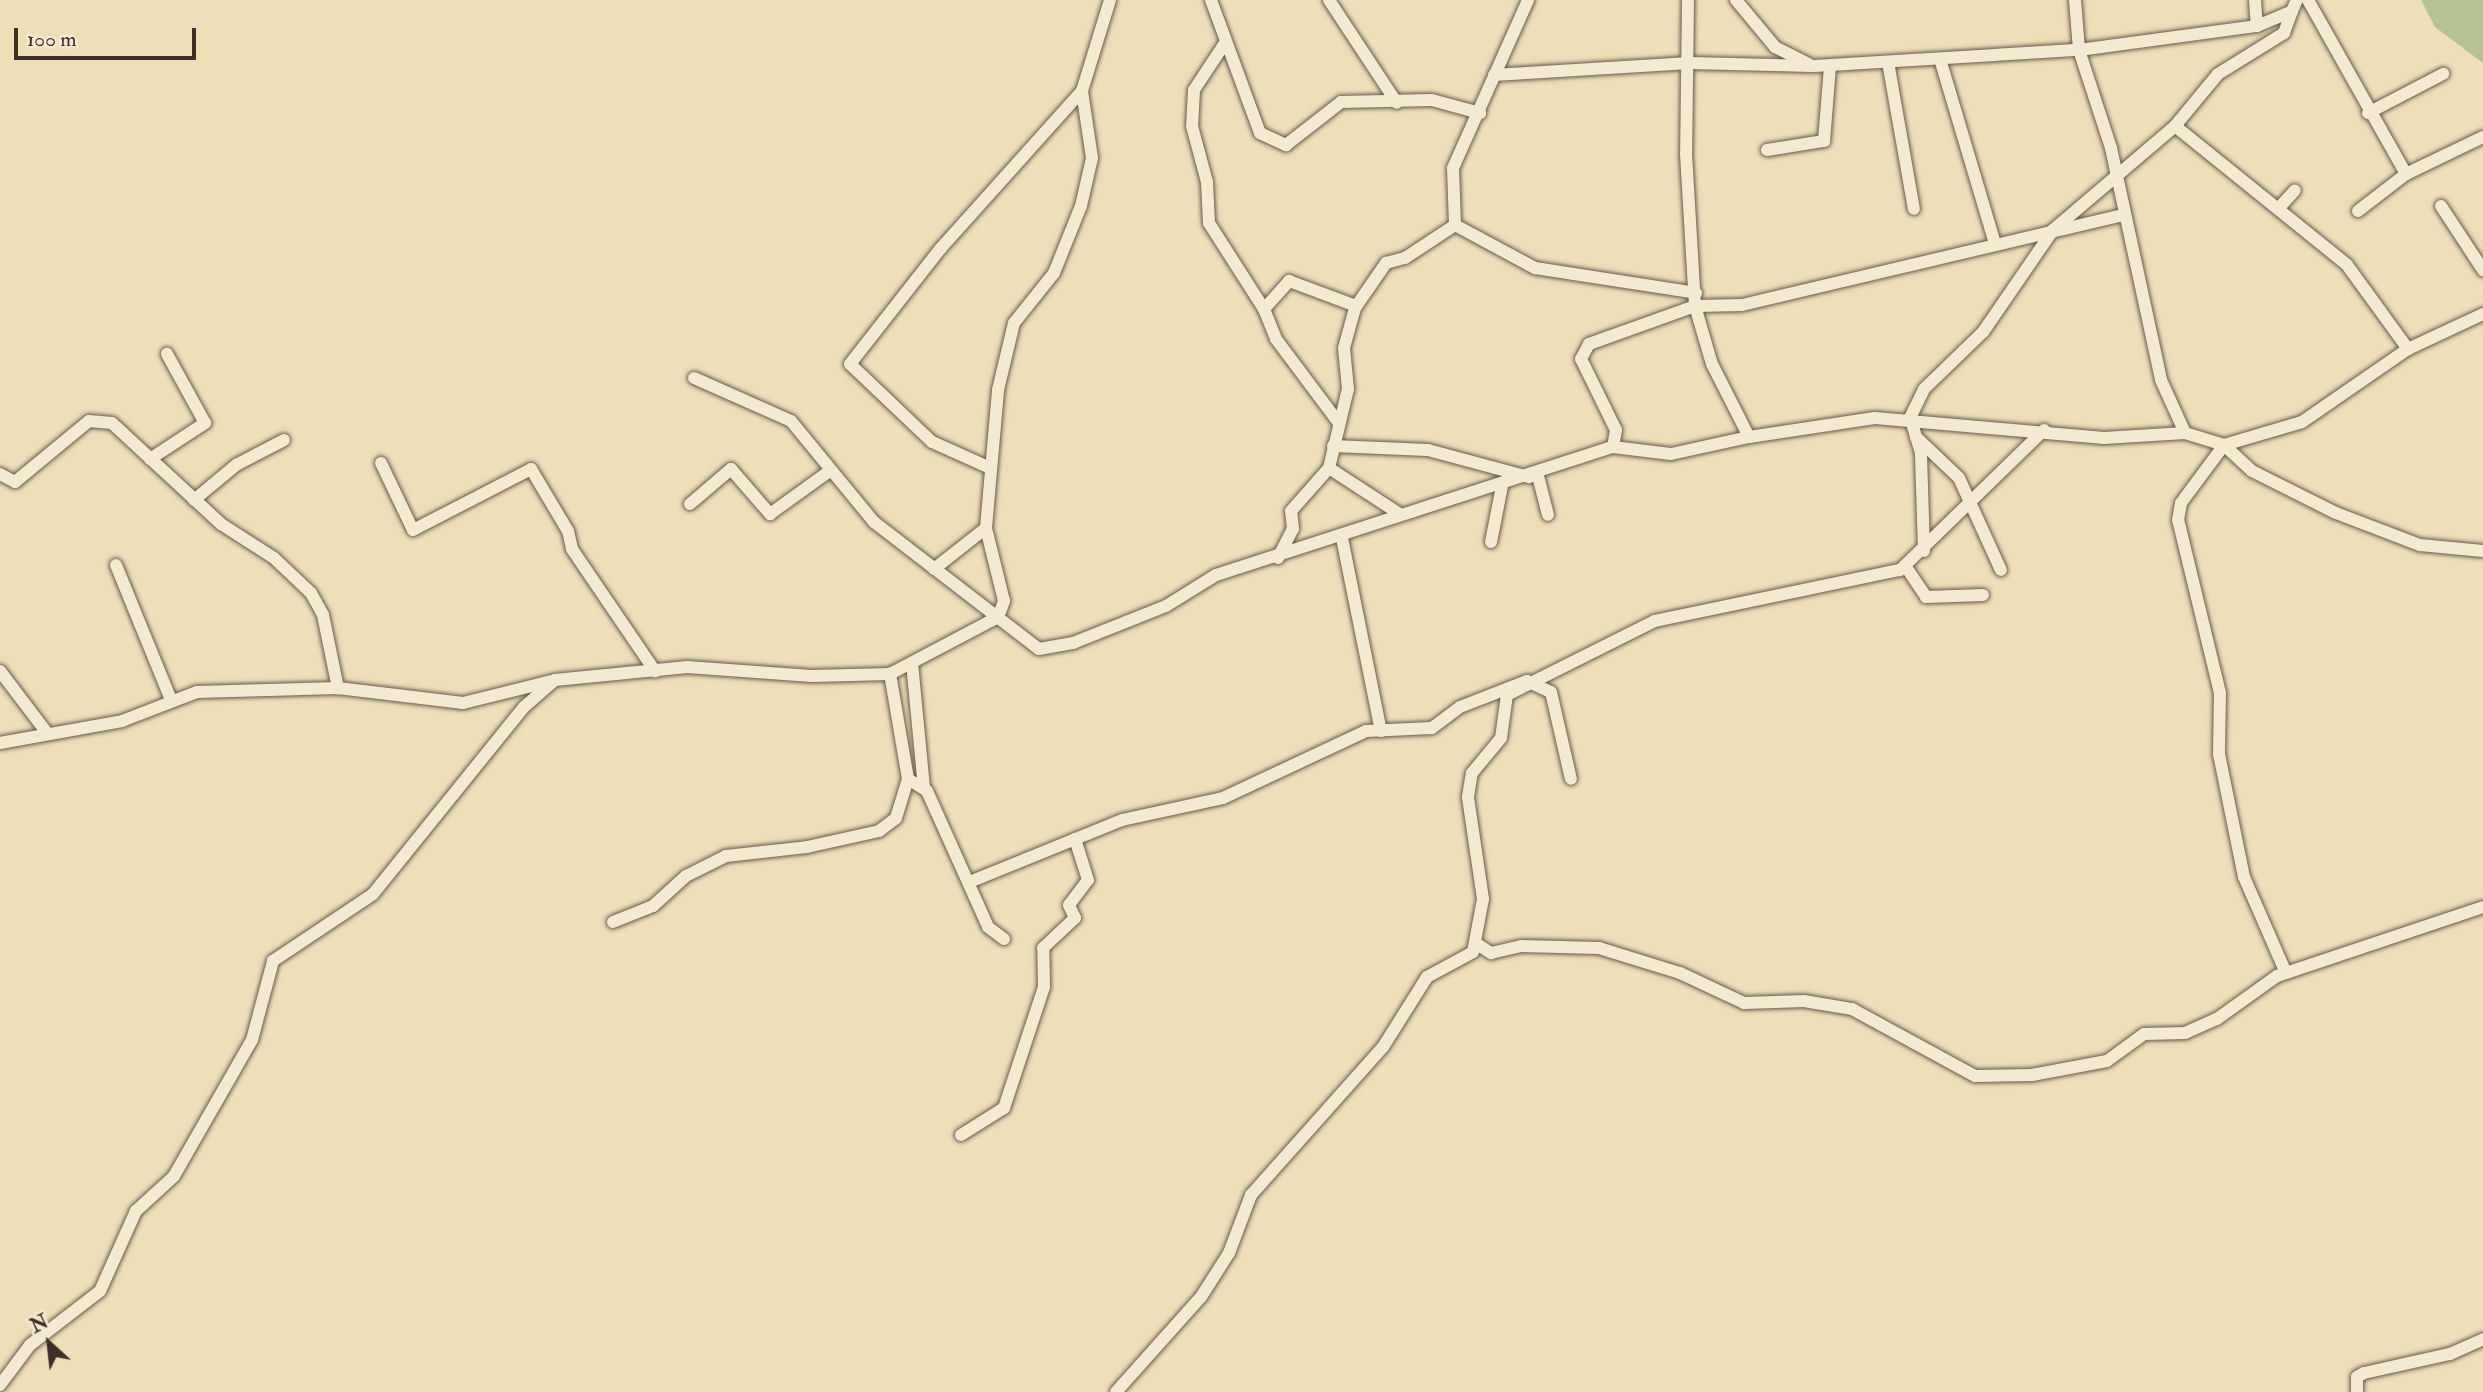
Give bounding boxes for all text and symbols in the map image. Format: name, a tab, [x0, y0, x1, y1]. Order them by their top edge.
scale bar	[18, 14, 200, 58]
text: 100 m	[27, 26, 77, 53]
north arrow	[14, 1308, 84, 1378]
text: N	[26, 1310, 52, 1339]

